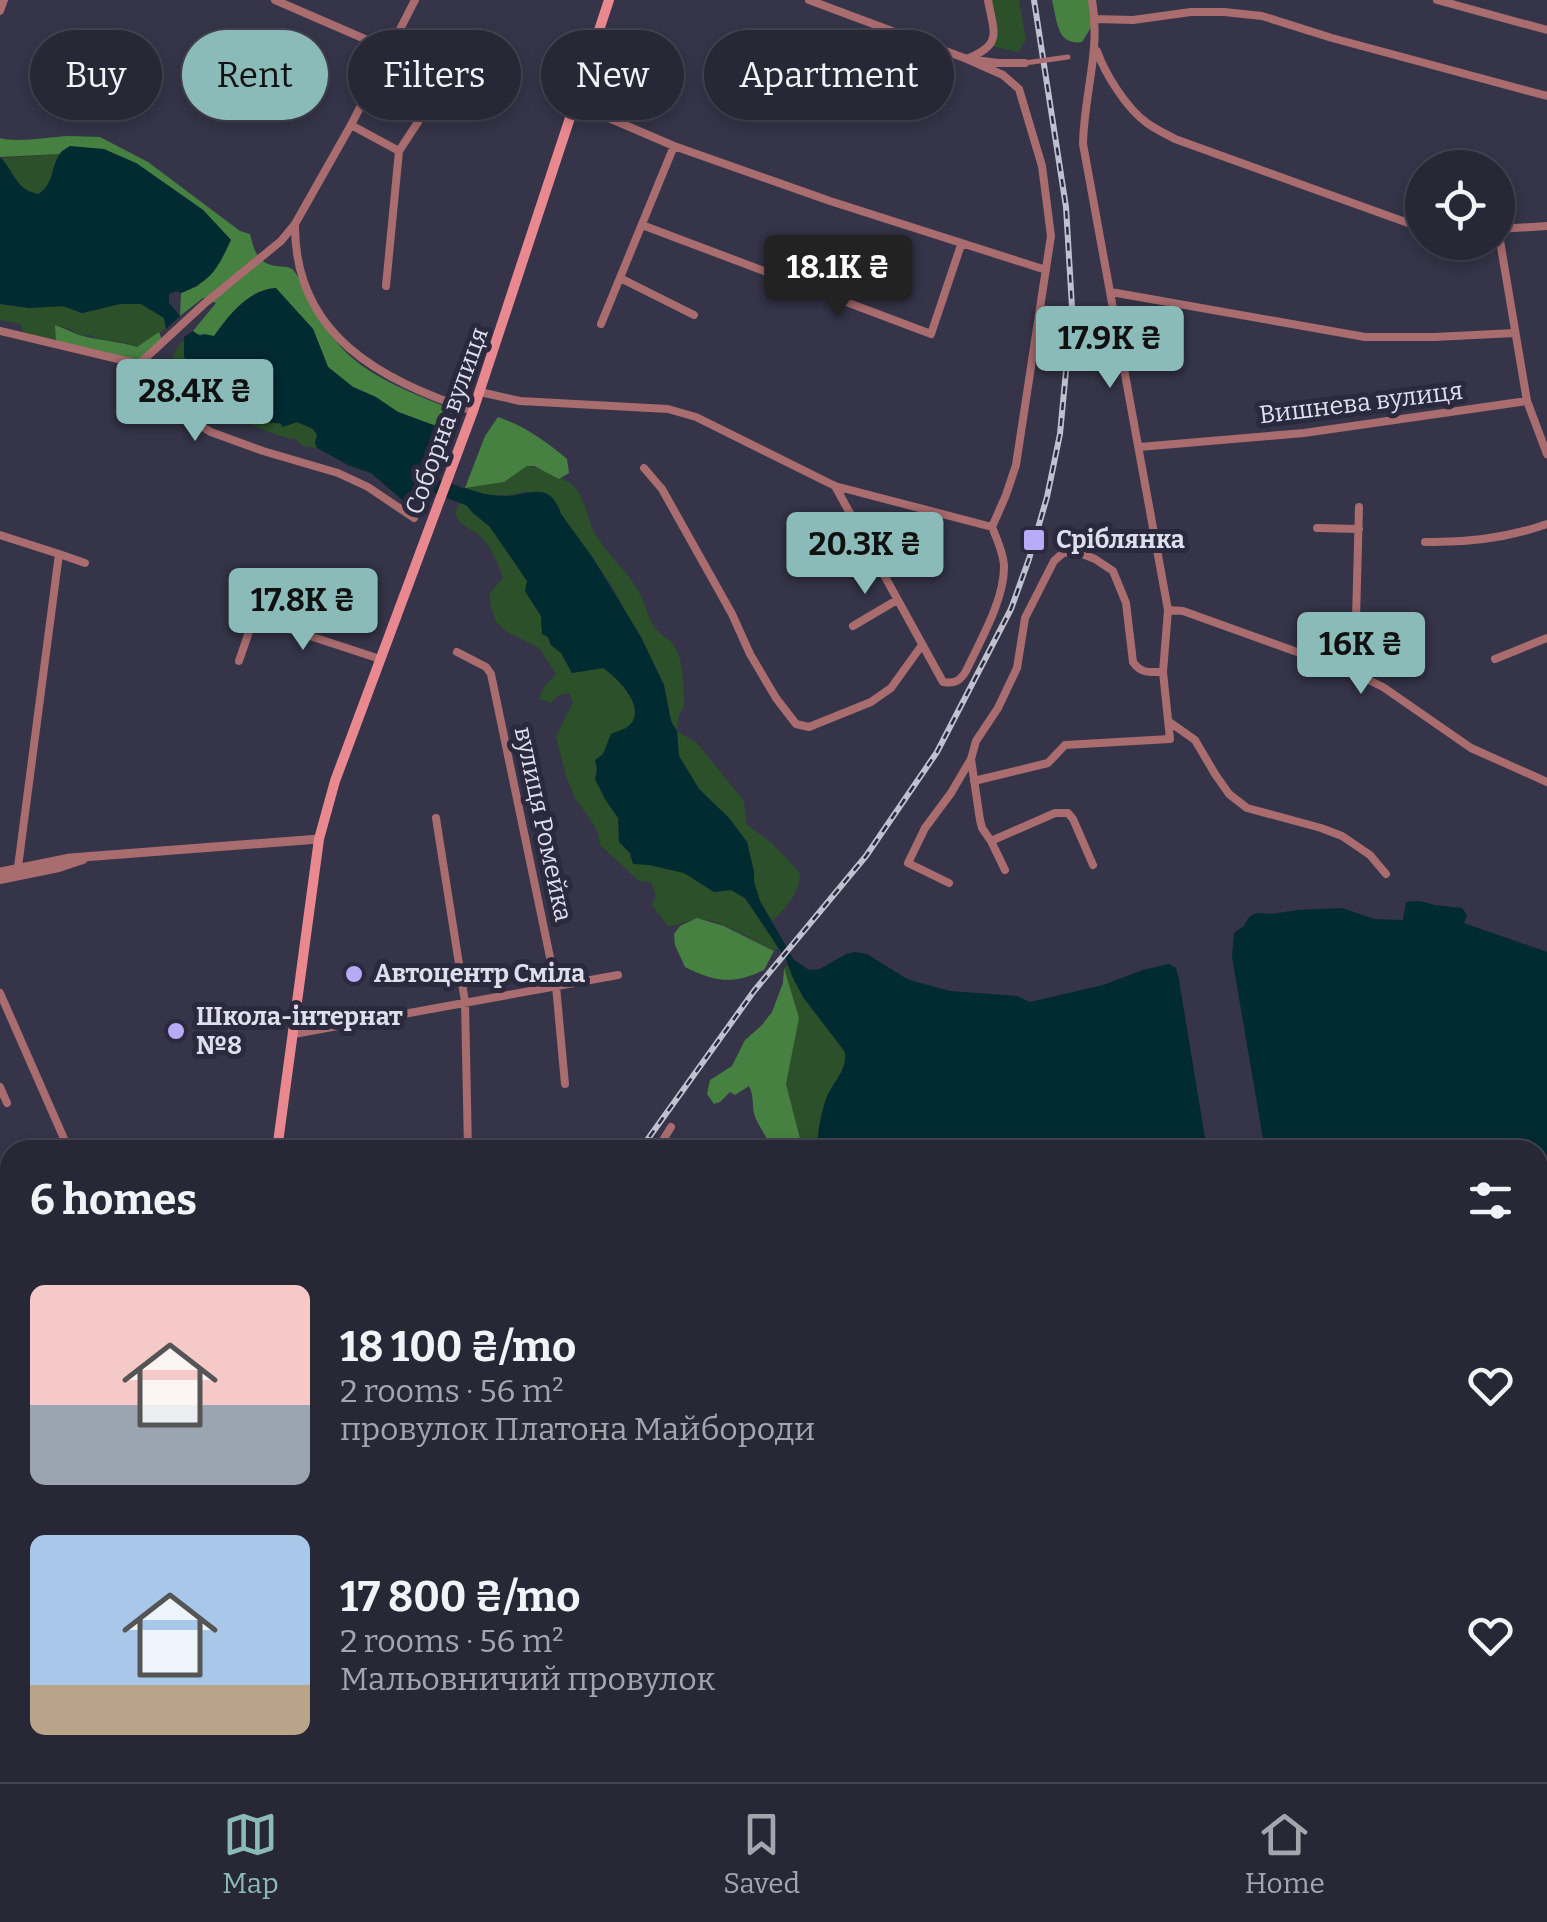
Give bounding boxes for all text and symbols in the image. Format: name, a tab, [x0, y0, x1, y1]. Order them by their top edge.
chip: Buy	[30, 30, 162, 120]
chip: Rent	[182, 30, 328, 120]
chip: Filters	[348, 30, 521, 120]
chip: New	[541, 30, 684, 120]
chip: Apartment	[704, 30, 954, 120]
map controls	[1405, 150, 1515, 260]
button: locate	[1405, 150, 1515, 260]
pin: 18.1K ₴	[746, 235, 930, 320]
text: 18.1K ₴	[786, 248, 890, 286]
pin: 17.9K ₴	[1018, 306, 1202, 391]
text: 17.9K ₴	[1058, 319, 1162, 357]
street label: Соборна вулиця	[399, 323, 495, 519]
pin: 28.4K ₴	[103, 359, 287, 444]
text: 28.4K ₴	[138, 372, 252, 410]
street label: Вишнева вулиця	[1257, 376, 1465, 430]
pin: 20.3K ₴	[773, 512, 957, 597]
text: 20.3K ₴	[808, 525, 922, 563]
place label: Сріблянка	[1056, 525, 1185, 555]
marker: Сріблянка	[1021, 527, 1047, 553]
pin: 17.8K ₴	[211, 568, 395, 653]
text: 17.8K ₴	[251, 581, 355, 619]
pin: 16K ₴	[1291, 612, 1431, 697]
text: 16K ₴	[1319, 625, 1403, 663]
street label: вулиця Ромейка	[508, 724, 578, 924]
place label: Автоцентр Сміла	[374, 959, 585, 989]
marker: Автоцентр Сміла	[343, 963, 365, 985]
place label: Школа-інтернат №8	[196, 1002, 403, 1061]
marker: Школа-інтернат №8	[165, 1020, 187, 1042]
icon: filters	[1463, 1173, 1518, 1228]
text: 6 homes	[30, 1175, 197, 1225]
text: 18 100 ₴/mo	[340, 1322, 576, 1372]
icon: home	[110, 1325, 230, 1445]
icon: heart	[1463, 1358, 1518, 1413]
text: 2 rooms · 56 m²	[340, 1372, 564, 1410]
text: провулок Платона Майбороди	[340, 1410, 815, 1448]
text: 17 800 ₴/mo	[340, 1572, 580, 1622]
icon: home	[110, 1575, 230, 1695]
icon: heart	[1463, 1608, 1518, 1663]
text: 2 rooms · 56 m²	[340, 1622, 564, 1660]
text: Мальовничий провулок	[340, 1660, 715, 1698]
tab: Map	[222, 1807, 279, 1900]
tab: Saved	[723, 1807, 800, 1900]
tab: Home	[1245, 1807, 1325, 1900]

